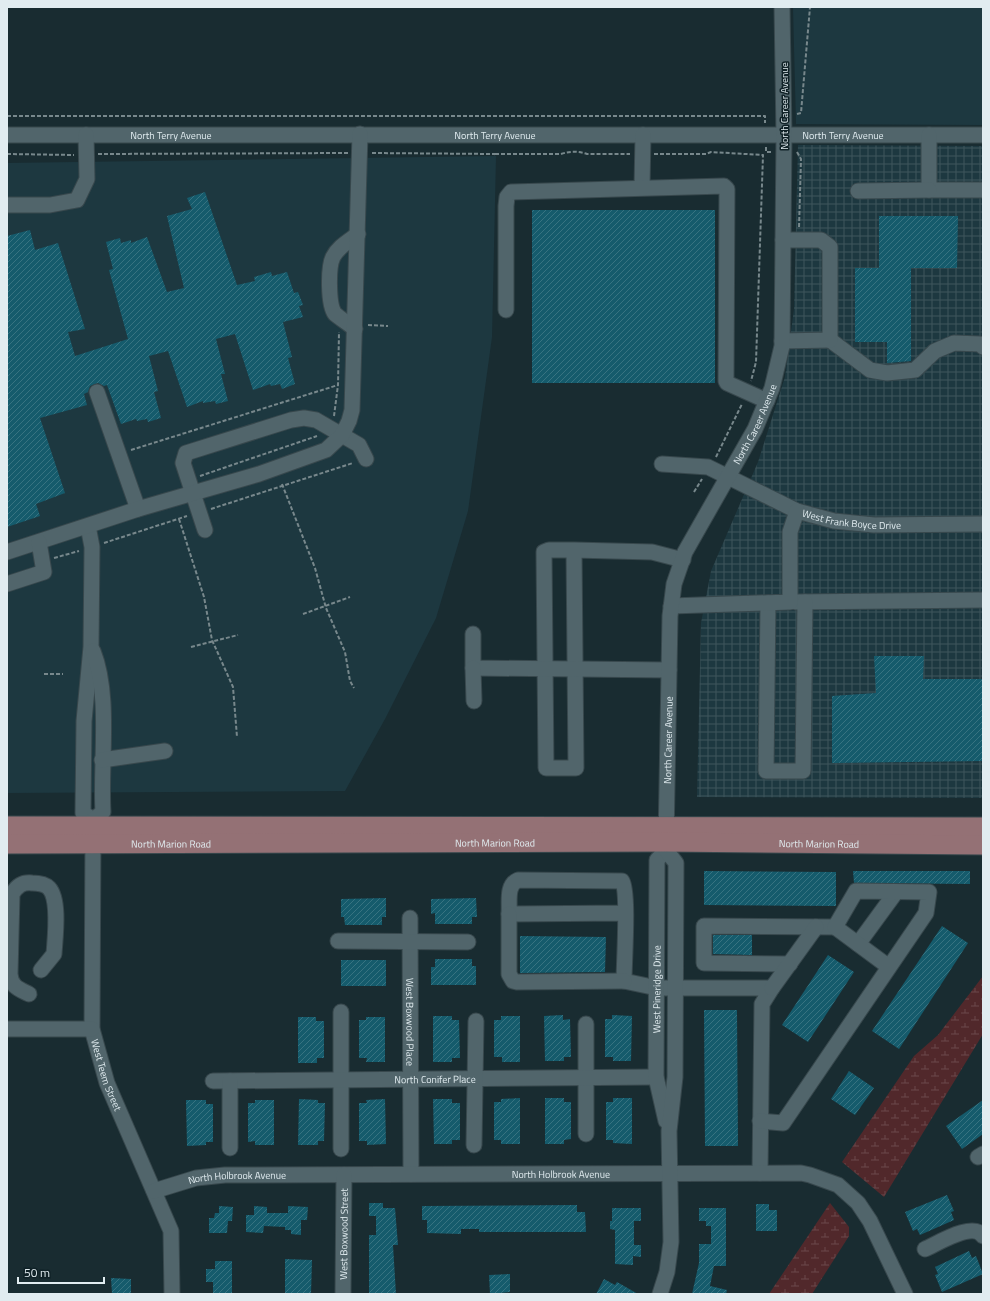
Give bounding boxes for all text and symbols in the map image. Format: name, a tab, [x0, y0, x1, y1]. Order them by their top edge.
street label: North Career Avenue	[777, 62, 792, 150]
street label: North Terry Avenue	[130, 128, 212, 143]
street label: North Terry Avenue	[454, 128, 536, 143]
street label: North Terry Avenue	[802, 128, 884, 143]
street label: North Career Avenue	[729, 383, 780, 467]
street label: West Frank Boyce Drive	[801, 505, 901, 533]
street label: North Career Avenue	[660, 696, 676, 784]
street label: North Marion Road	[455, 835, 535, 850]
street label: North Marion Road	[131, 836, 211, 851]
street label: North Marion Road	[779, 836, 859, 851]
street label: West Pineridge Drive	[649, 945, 664, 1033]
street label: West Boxwood Place	[403, 978, 418, 1066]
street label: West Teem Street	[88, 1037, 126, 1113]
street label: North Conifer Place	[394, 1071, 476, 1087]
street label: North Holbrook Avenue	[512, 1166, 610, 1182]
street label: North Holbrook Avenue	[186, 1167, 286, 1188]
street label: West Boxwood Street	[336, 1188, 351, 1280]
scale bar	[18, 1259, 104, 1285]
text: 50 m	[24, 1263, 50, 1282]

